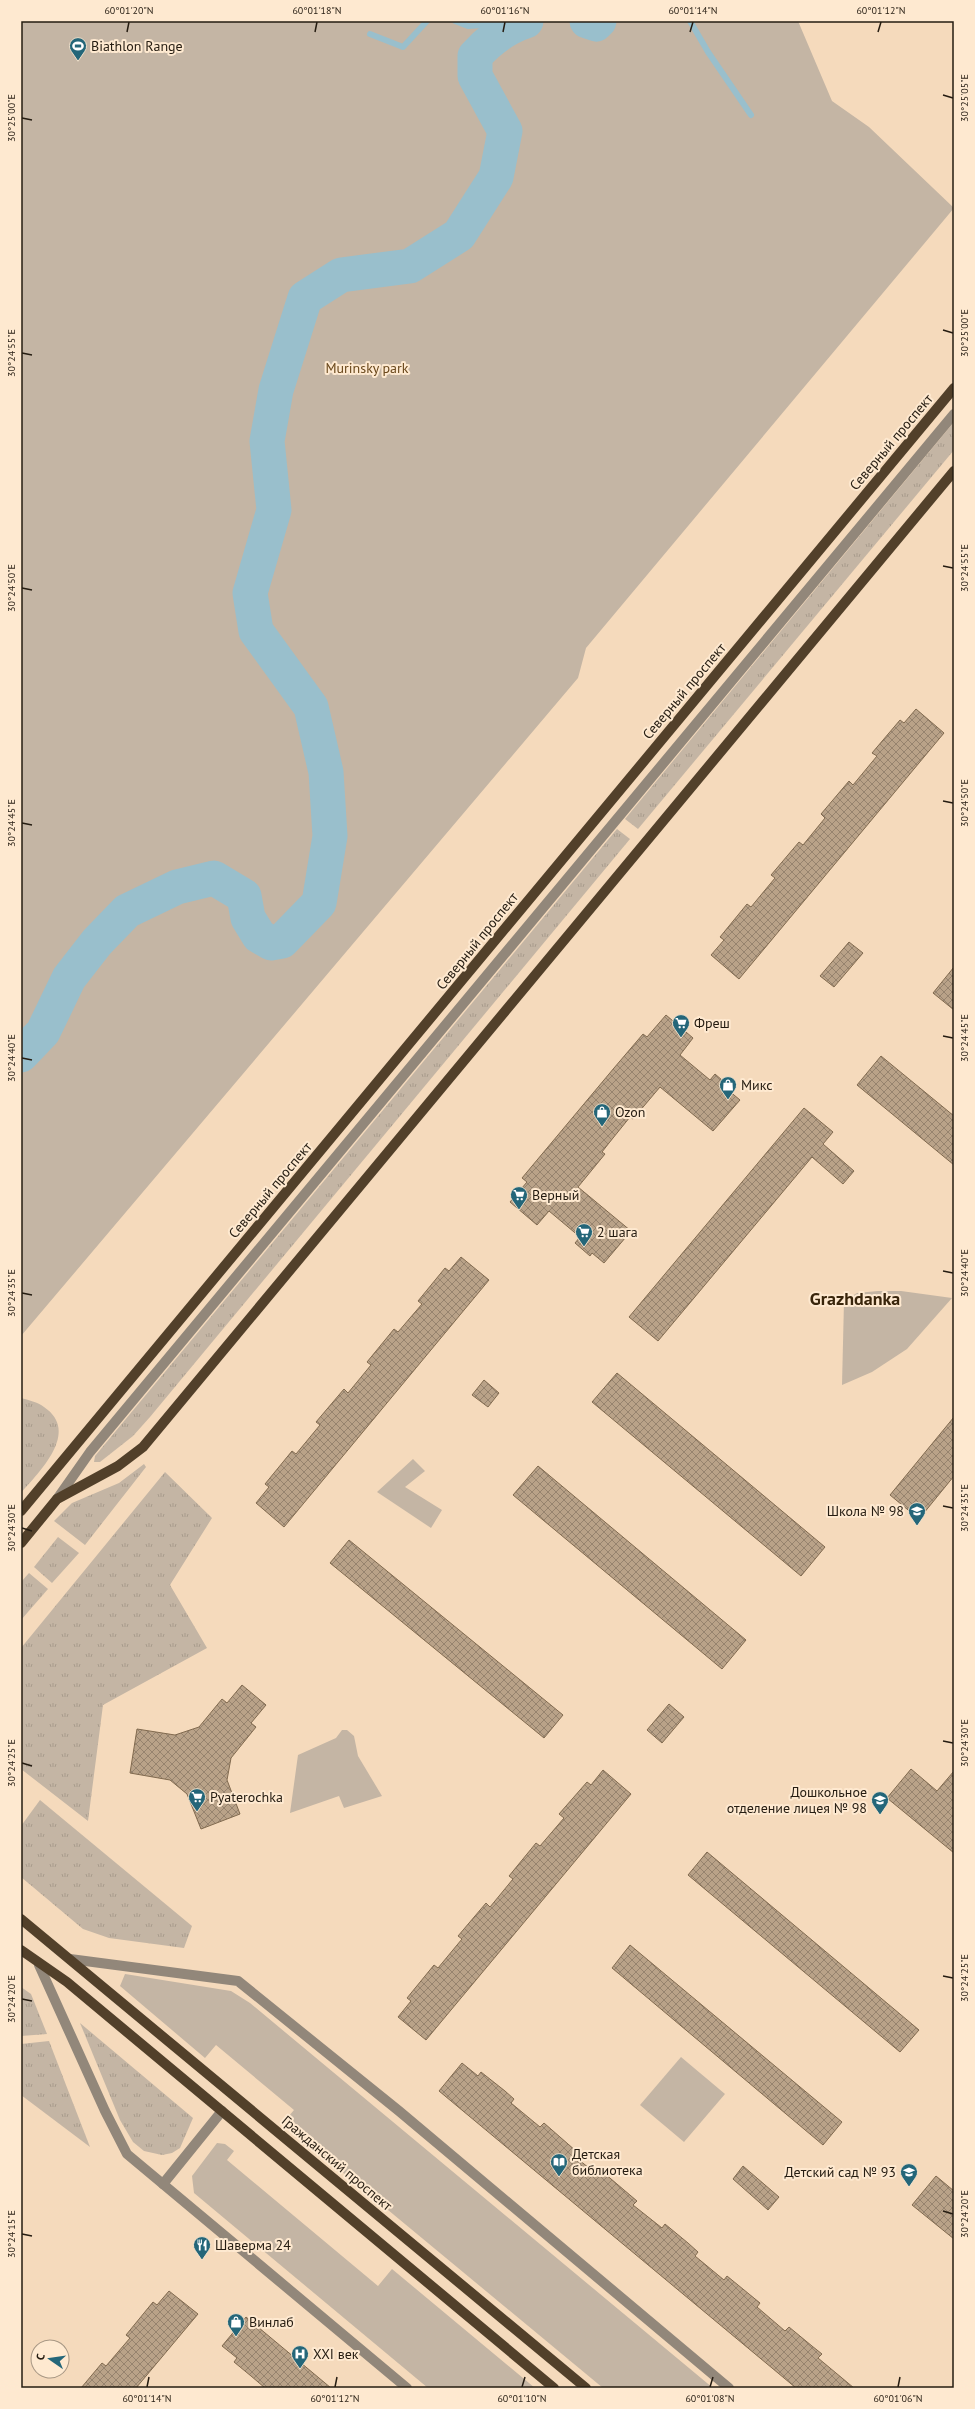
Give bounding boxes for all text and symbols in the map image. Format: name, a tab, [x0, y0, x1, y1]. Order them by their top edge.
text: 60°01'20"N	[104, 4, 154, 17]
text: 60°01'18"N	[292, 4, 342, 17]
text: 60°01'16"N	[480, 4, 530, 17]
text: 60°01'14"N	[668, 4, 718, 17]
text: 60°01'12"N	[856, 4, 906, 17]
sports icon: Biathlon Range	[68, 36, 88, 61]
place label: Biathlon Range	[91, 37, 183, 55]
text: 30°25'05"E	[958, 74, 971, 122]
text: 30°25'00"E	[5, 94, 18, 142]
text: 30°25'00"E	[958, 309, 971, 357]
text: 30°24'55"E	[5, 329, 18, 377]
park label: Murinsky park	[325, 359, 409, 377]
street label: Северный проспект	[845, 390, 937, 494]
text: 30°24'55"E	[958, 544, 971, 592]
text: 30°24'50"E	[5, 564, 18, 612]
street label: Северный проспект	[638, 639, 730, 743]
text: 30°24'50"E	[958, 779, 971, 827]
text: 30°24'45"E	[5, 799, 18, 847]
street label: Северный проспект	[432, 888, 522, 993]
supermarket icon: Фреш	[671, 1013, 691, 1038]
place label: Фреш	[694, 1014, 730, 1032]
text: 30°24'45"E	[958, 1014, 971, 1062]
text: 30°24'40"E	[5, 1034, 18, 1082]
shop icon: Микс	[718, 1075, 738, 1100]
place label: Микс	[741, 1076, 773, 1094]
shop icon: Ozon	[592, 1102, 612, 1127]
place label: Ozon	[615, 1103, 645, 1121]
street label: Северный проспект	[224, 1138, 316, 1242]
supermarket icon: Верный	[509, 1185, 529, 1210]
place label: Верный	[532, 1186, 579, 1204]
supermarket icon: 2 шага	[574, 1222, 594, 1247]
place label: 2 шага	[597, 1223, 638, 1241]
text: 30°24'40"E	[958, 1249, 971, 1297]
text: 30°24'35"E	[5, 1269, 18, 1317]
district label: Grazhdanka	[810, 1287, 900, 1310]
text: 30°24'35"E	[958, 1484, 971, 1532]
school or university icon: Школа № 98	[907, 1501, 927, 1526]
place label: Школа № 98	[827, 1502, 904, 1520]
text: 30°24'30"E	[5, 1504, 18, 1552]
text: 30°24'30"E	[958, 1719, 971, 1767]
text: 30°24'25"E	[5, 1739, 18, 1787]
place label: Дошкольное отделение лицея № 98	[727, 1783, 867, 1817]
supermarket icon: Pyaterochka	[187, 1787, 207, 1812]
place label: Pyaterochka	[210, 1788, 283, 1806]
school or university icon: Дошкольное отделение лицея № 98	[870, 1790, 890, 1815]
text: 30°24'25"E	[958, 1954, 971, 2002]
text: 30°24'20"E	[5, 1975, 18, 2023]
street label: Гражданский проспект	[278, 2112, 396, 2215]
place label: Детская библиотека	[572, 2145, 643, 2179]
library icon: Детская библиотека	[549, 2152, 569, 2177]
school or university icon: Детский сад № 93	[899, 2162, 919, 2187]
place label: Детский сад № 93	[785, 2163, 896, 2181]
text: 30°24'20"E	[958, 2190, 971, 2238]
text: 30°24'15"E	[5, 2210, 18, 2258]
restaurant icon: Шаверма 24	[192, 2235, 212, 2260]
place label: Шаверма 24	[215, 2236, 291, 2254]
shop icon: Винлаб	[226, 2312, 246, 2337]
place label: Винлаб	[249, 2313, 294, 2331]
north arrow	[30, 2339, 70, 2379]
hospital icon: XXI век	[290, 2344, 310, 2369]
place label: XXI век	[313, 2345, 359, 2363]
text: С	[33, 2352, 48, 2361]
text: 60°01'14"N	[122, 2392, 172, 2405]
text: 60°01'12"N	[310, 2392, 360, 2405]
text: 60°01'10"N	[497, 2392, 547, 2405]
text: 60°01'08"N	[685, 2392, 735, 2405]
text: 60°01'06"N	[873, 2392, 923, 2405]

